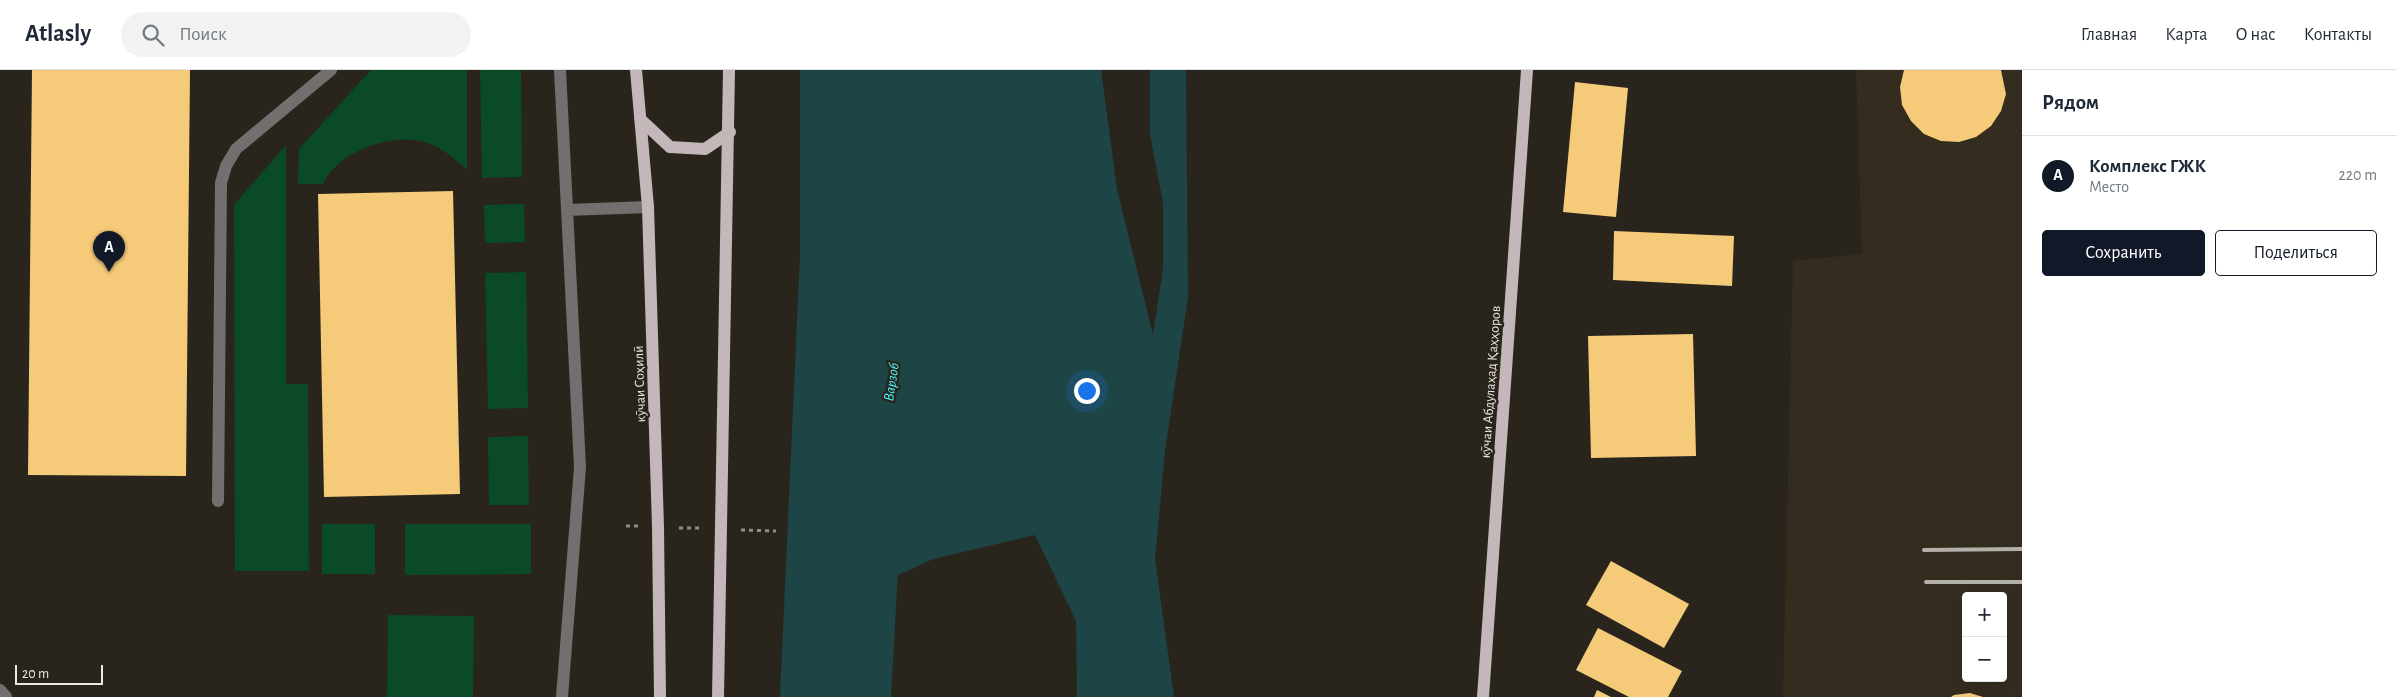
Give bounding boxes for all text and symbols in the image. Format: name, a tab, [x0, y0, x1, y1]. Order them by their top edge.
search box	[121, 12, 471, 57]
icon: search	[139, 21, 167, 49]
text: Atlasly	[25, 22, 91, 46]
text: Поиск	[179, 25, 227, 44]
text: Главная	[2081, 26, 2137, 44]
text: Карта	[2165, 26, 2207, 44]
text: О нас	[2235, 26, 2276, 44]
text: Контакты	[2304, 26, 2372, 44]
text: Рядом	[2042, 92, 2099, 113]
text: Комплекс ГЖК	[2089, 157, 2206, 176]
text: A	[2053, 167, 2063, 183]
text: 220 m	[2339, 167, 2377, 183]
text: Место	[2089, 179, 2129, 195]
button: Сохранить	[2042, 230, 2205, 276]
button: Поделиться	[2215, 230, 2377, 276]
pin: A	[93, 231, 125, 272]
street label: кӯчаи Абдулаҳад Қаҳҳоров	[1479, 305, 1503, 459]
street label: кӯчаи Соҳилӣ	[632, 345, 648, 423]
water label: Варзоб	[881, 361, 902, 402]
your location	[1074, 378, 1100, 404]
map controls	[1962, 592, 2007, 682]
button: +	[1962, 592, 2007, 637]
button: −	[1962, 637, 2007, 682]
scale bar	[15, 662, 102, 685]
text: 20 m	[22, 667, 49, 681]

